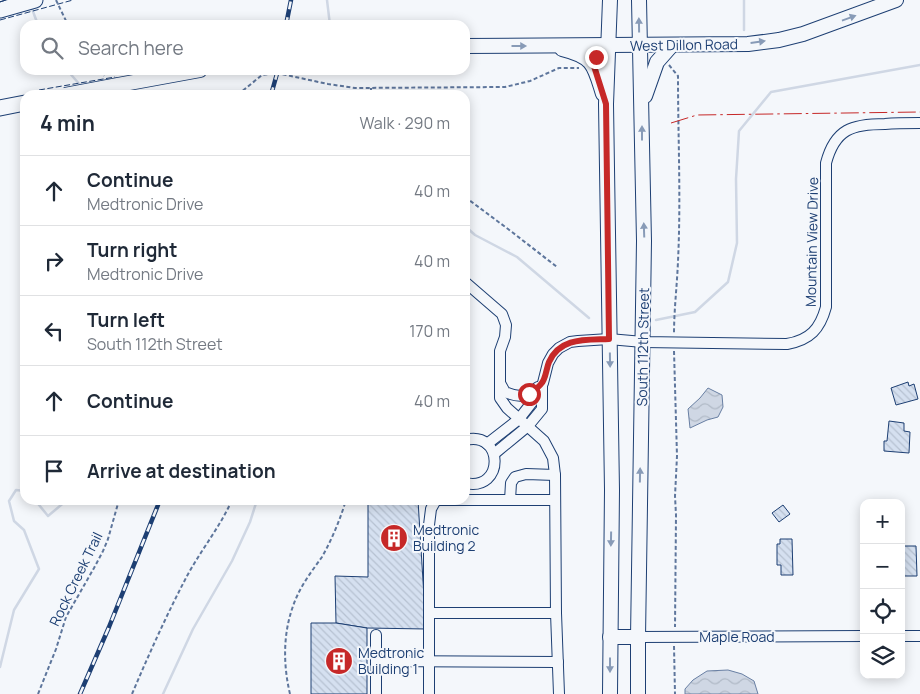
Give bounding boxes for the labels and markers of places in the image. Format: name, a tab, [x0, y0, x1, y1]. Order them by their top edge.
place label: Medtronic Building 2	[413, 520, 480, 555]
building icon: Medtronic Building 2	[379, 523, 409, 553]
place label: Medtronic Building 1	[358, 643, 425, 678]
building icon: Medtronic Building 1	[324, 646, 354, 676]

